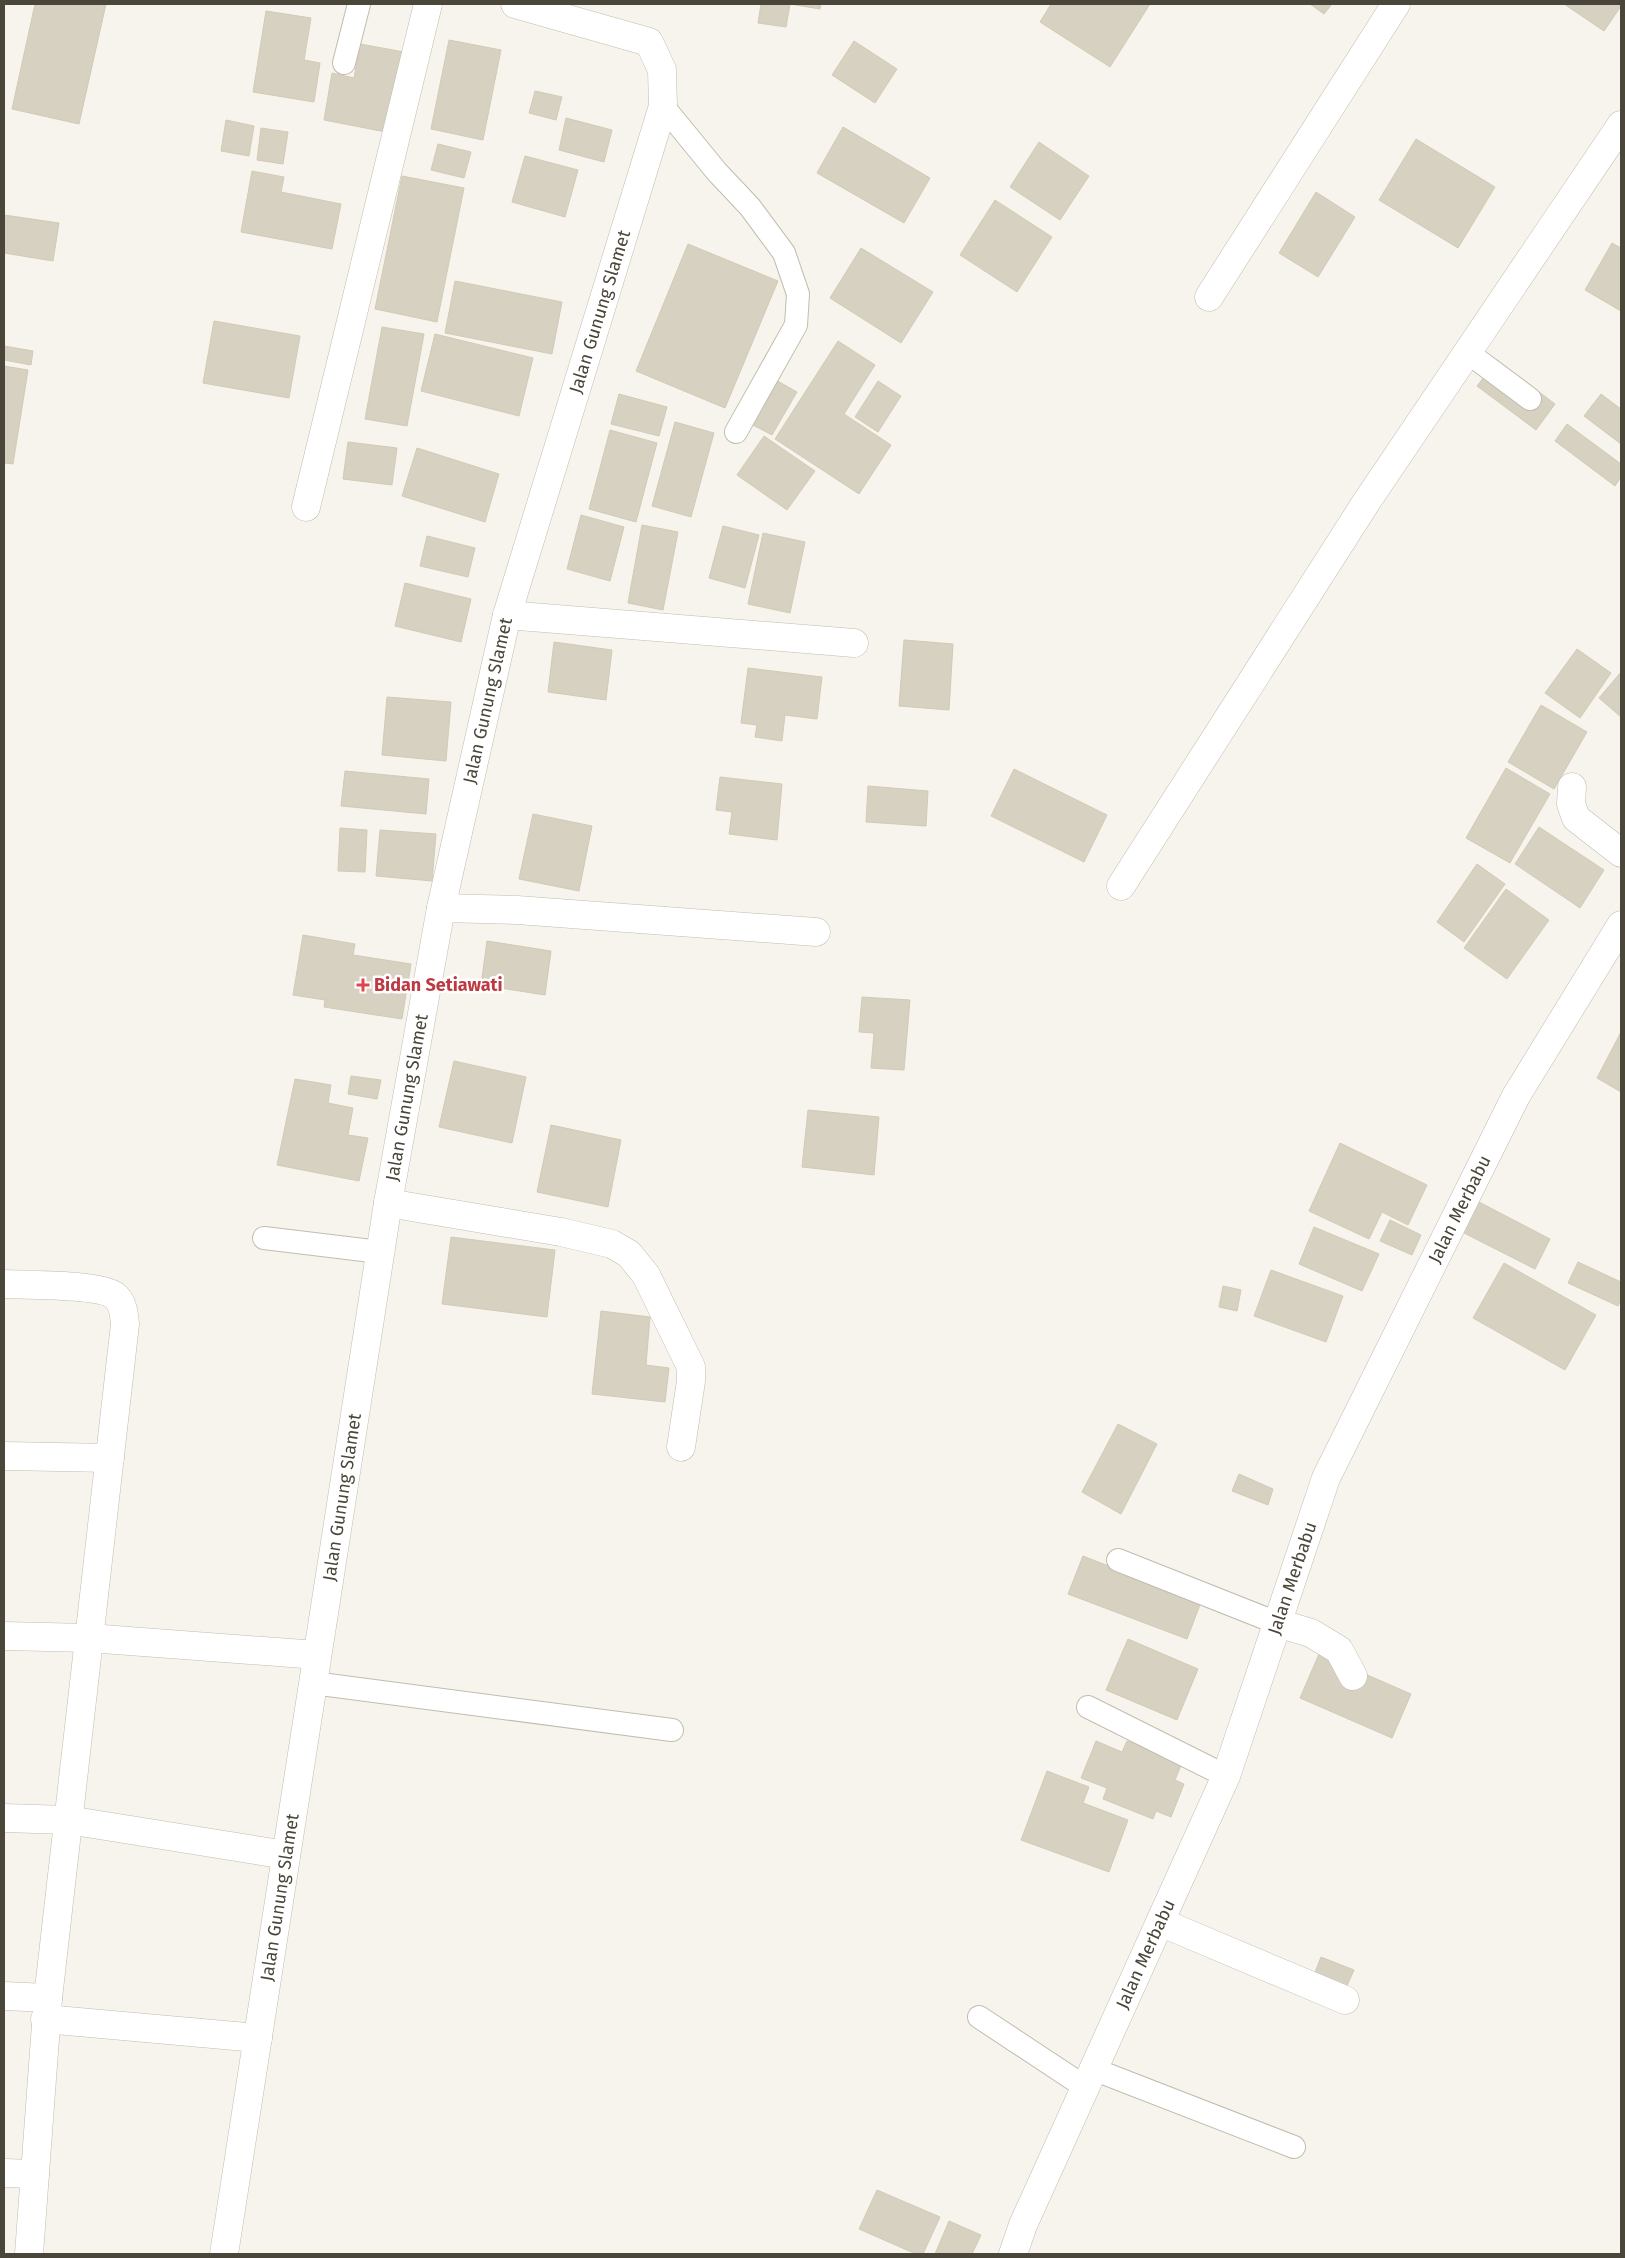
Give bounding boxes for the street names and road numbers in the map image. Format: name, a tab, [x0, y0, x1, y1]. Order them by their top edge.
street label: Jalan Gunung Slamet	[565, 227, 635, 396]
street label: Jalan Gunung Slamet	[458, 615, 517, 786]
street label: Jalan Gunung Slamet	[381, 1012, 433, 1183]
street label: Jalan Merbabu	[1424, 1152, 1496, 1267]
street label: Jalan Gunung Slamet	[318, 1411, 366, 1583]
street label: Jalan Merbabu	[1263, 1519, 1322, 1638]
street label: Jalan Gunung Slamet	[256, 1811, 304, 1983]
street label: Jalan Merbabu	[1111, 1896, 1180, 2012]

